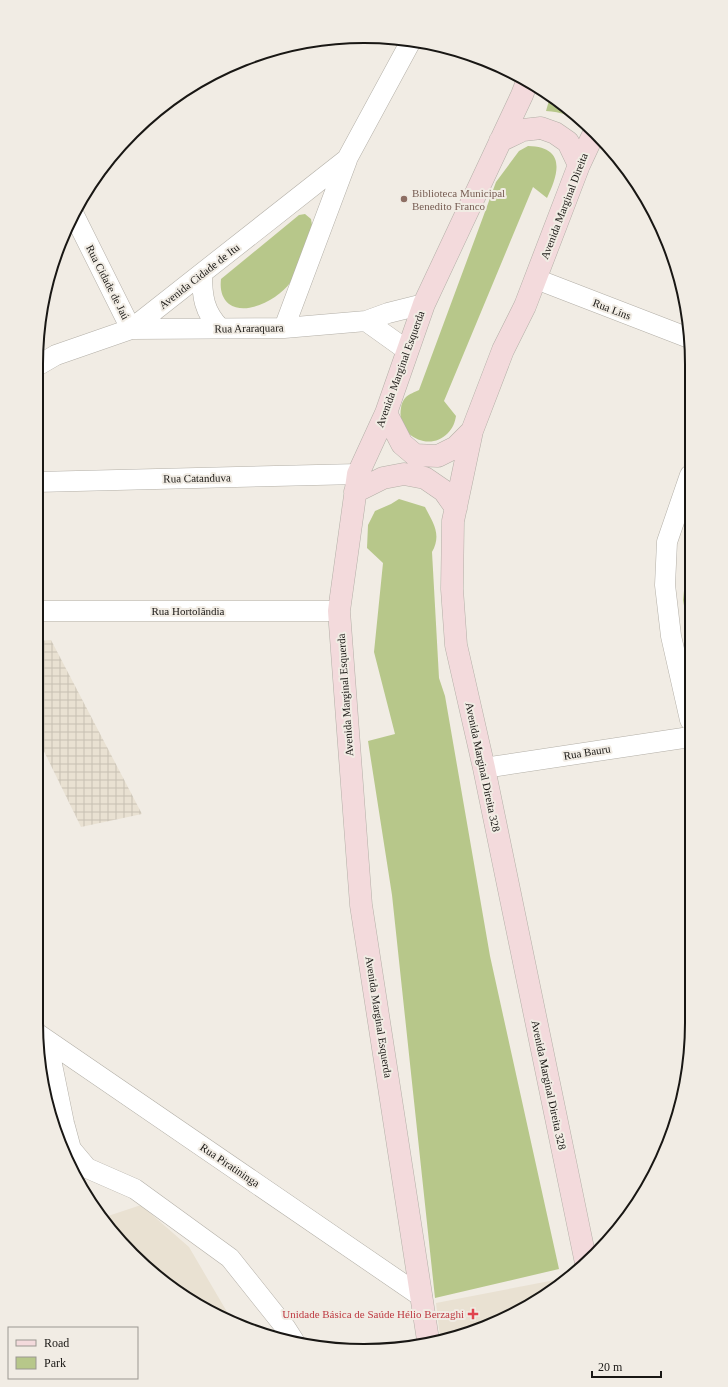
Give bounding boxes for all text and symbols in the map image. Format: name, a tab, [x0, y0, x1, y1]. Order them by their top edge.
street label: Avenida Marginal Direita	[538, 151, 590, 261]
place label: Biblioteca Municipal Benedito Franco	[412, 187, 505, 212]
marker: Biblioteca Municipal Benedito Franco	[399, 194, 409, 204]
street label: Avenida Cidade de Itu	[157, 241, 242, 311]
street label: Rua Cidade de Jaú	[84, 243, 132, 322]
street label: Rua Lins	[591, 296, 633, 322]
street label: Avenida Marginal Esquerda	[373, 309, 427, 429]
street label: Rua Araraquara	[214, 321, 284, 335]
street label: Rua Catanduva	[163, 471, 231, 485]
street label: Rua Hortolândia	[151, 605, 225, 617]
street label: Avenida Marginal Esquerda	[335, 633, 355, 757]
street label: Avenida Marginal Direita 328	[463, 701, 503, 833]
street label: Rua Bauru	[563, 742, 612, 762]
street label: Avenida Marginal Esquerda	[363, 955, 395, 1079]
street label: Avenida Marginal Direita 328	[529, 1019, 569, 1151]
street label: Rua Piratininga	[198, 1141, 262, 1189]
place label: Unidade Básica de Saúde Hélio Berzaghi	[282, 1308, 464, 1320]
marker: Unidade Básica de Saúde Hélio Berzaghi	[467, 1308, 479, 1320]
legend	[8, 1327, 138, 1379]
text: Road	[44, 1336, 69, 1350]
scale bar	[592, 1353, 661, 1379]
text: Park	[44, 1356, 66, 1370]
text: 20 m	[598, 1360, 623, 1374]

